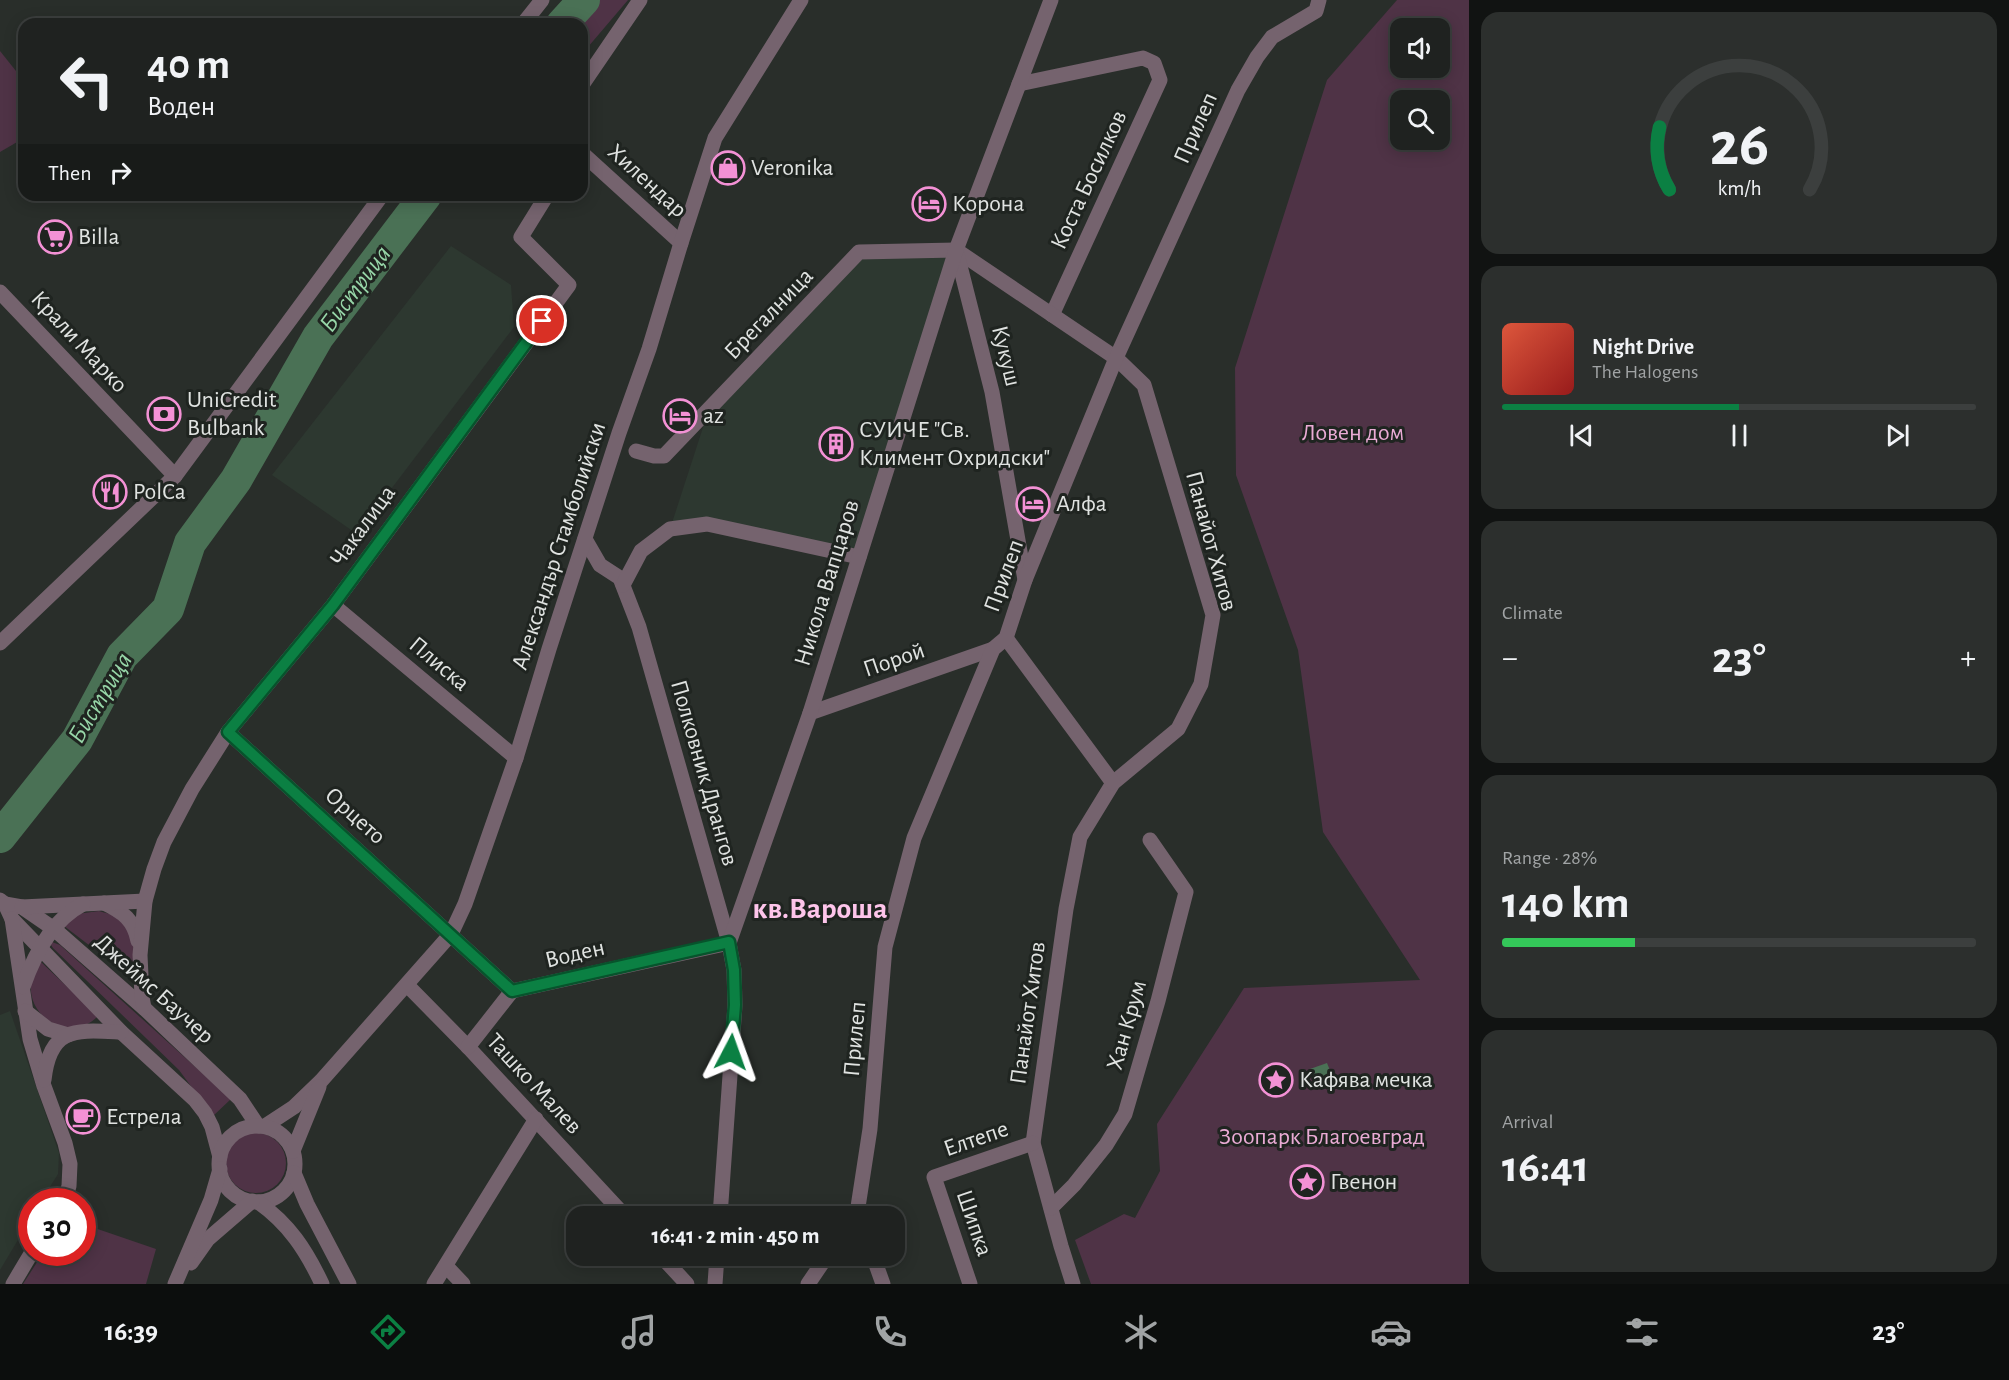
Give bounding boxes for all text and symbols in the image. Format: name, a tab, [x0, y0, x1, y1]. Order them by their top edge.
map controls	[1390, 18, 1450, 150]
button: sound	[1390, 18, 1450, 78]
icon: left	[48, 42, 126, 120]
text: 40 m	[147, 44, 230, 86]
street label: Прилеп	[1170, 89, 1222, 167]
button: search	[1390, 90, 1450, 150]
text: Воден	[147, 93, 215, 120]
street label: Коста Босилков	[1046, 107, 1132, 253]
text: 26	[1709, 114, 1769, 176]
street label: Хилендар	[603, 140, 691, 222]
shop icon: Veronika	[710, 150, 746, 186]
icon: right	[104, 156, 137, 189]
place label: Veronika	[751, 156, 834, 180]
text: Then	[48, 162, 92, 184]
text: km/h	[1717, 179, 1761, 200]
hotel icon: Корона	[911, 186, 947, 222]
place label: Корона	[952, 192, 1024, 216]
supermarket icon: Billa	[37, 219, 73, 255]
place label: Billa	[78, 225, 120, 249]
water label: Бистрица	[314, 241, 396, 337]
street label: Брегалница	[720, 264, 818, 364]
street label: Крали Марко	[26, 287, 132, 397]
pin	[516, 295, 567, 346]
icon: arrive	[525, 304, 558, 337]
street label: Кукуш	[987, 323, 1025, 389]
text: Night Drive	[1592, 336, 1694, 358]
text: The Halogens	[1592, 362, 1698, 382]
place label: UniCredit Bulbank	[187, 388, 277, 440]
bank icon: UniCredit Bulbank	[146, 396, 182, 432]
hotel icon: az	[662, 398, 698, 434]
place label: az	[703, 404, 724, 428]
place label: СУИЧЕ "Св. Климент Охридски"	[859, 418, 1050, 470]
street label: Александър Стамболийски	[508, 419, 610, 673]
icon: previous	[1565, 419, 1598, 452]
icon: pause	[1723, 419, 1756, 452]
icon: next	[1881, 419, 1914, 452]
park label: Ловен дом	[1302, 421, 1404, 445]
building icon: СУИЧЕ "Св. Климент Охридски"	[818, 426, 854, 462]
street label: Панайот Хитов	[1181, 468, 1241, 614]
restaurant icon: PolCa	[92, 474, 128, 510]
place label: PolCa	[133, 480, 186, 504]
street label: Чакалица	[326, 481, 400, 571]
hotel icon: Алфа	[1015, 486, 1051, 522]
place label: Алфа	[1056, 492, 1107, 516]
street label: Никола Вапцаров	[790, 497, 864, 669]
street label: Прилеп	[980, 536, 1028, 616]
text: Climate	[1502, 603, 1563, 623]
street label: Плиска	[404, 632, 474, 696]
text: 23°	[1712, 636, 1766, 681]
street label: Порой	[860, 638, 928, 682]
text: −	[1502, 642, 1518, 675]
text: +	[1960, 642, 1976, 675]
water label: Бистрица	[63, 648, 137, 748]
street label: Полковник Дрангов	[666, 677, 742, 869]
street label: Орцето	[320, 783, 390, 849]
text: Range · 28%	[1502, 848, 1597, 868]
text: 140 km	[1502, 881, 1630, 926]
district label: кв.Вароша	[753, 894, 887, 924]
street label: Джеймс Баучер	[90, 929, 218, 1049]
street label: Воден	[543, 935, 607, 973]
street label: Панайот Хитов	[1006, 940, 1050, 1086]
street label: Хан Крум	[1103, 977, 1151, 1073]
street label: Прилеп	[840, 1000, 870, 1078]
position arrow	[699, 1020, 763, 1084]
street label: Ташко Малев	[482, 1029, 586, 1139]
place icon: Кафява мечка	[1258, 1062, 1294, 1098]
place label: Кафява мечка	[1299, 1068, 1433, 1092]
cafe icon: Естрела	[65, 1099, 101, 1135]
place label: Естрела	[106, 1105, 182, 1129]
text: Arrival	[1502, 1112, 1553, 1132]
street label: Елтепе	[941, 1117, 1011, 1161]
park label: Зоопарк Благоевград	[1219, 1125, 1425, 1149]
text: 16:41	[1502, 1145, 1589, 1190]
place icon: Гвенон	[1289, 1164, 1325, 1200]
place label: Гвенон	[1330, 1170, 1397, 1194]
street label: Шипка	[952, 1187, 996, 1259]
speed limit sign: 30	[18, 1188, 96, 1266]
text: 16:41 · 2 min · 450 m	[652, 1225, 819, 1247]
icon: directions	[367, 1311, 409, 1353]
icon: music	[618, 1311, 660, 1353]
icon: phone	[869, 1311, 911, 1353]
icon: climate	[1120, 1311, 1162, 1353]
icon: car	[1370, 1311, 1412, 1353]
icon: filters	[1621, 1311, 1663, 1353]
text: 16:39	[104, 1318, 158, 1345]
text: 23°	[1872, 1318, 1904, 1345]

